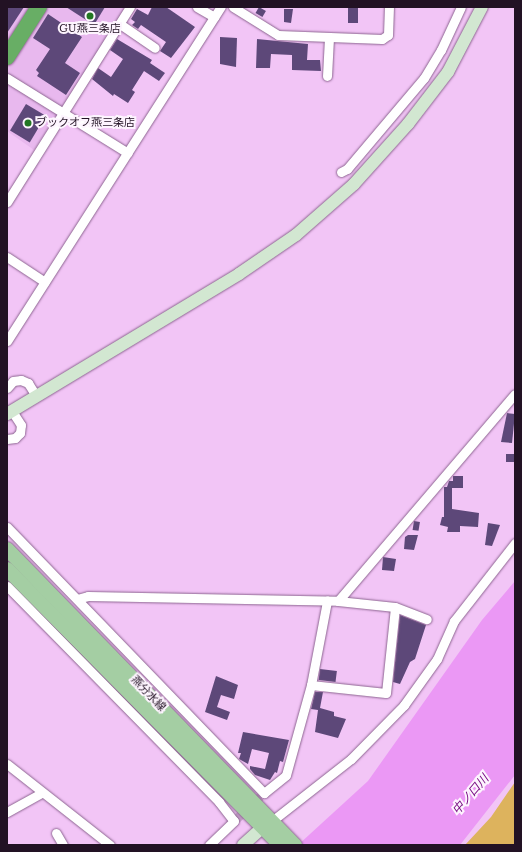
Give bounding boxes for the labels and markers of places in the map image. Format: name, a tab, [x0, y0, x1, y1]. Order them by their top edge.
marker: GU燕三条店	[85, 11, 95, 21]
place label: GU燕三条店	[59, 22, 121, 36]
place label: ブックオフ燕三条店	[36, 116, 135, 130]
marker: ブックオフ燕三条店	[23, 118, 33, 128]

